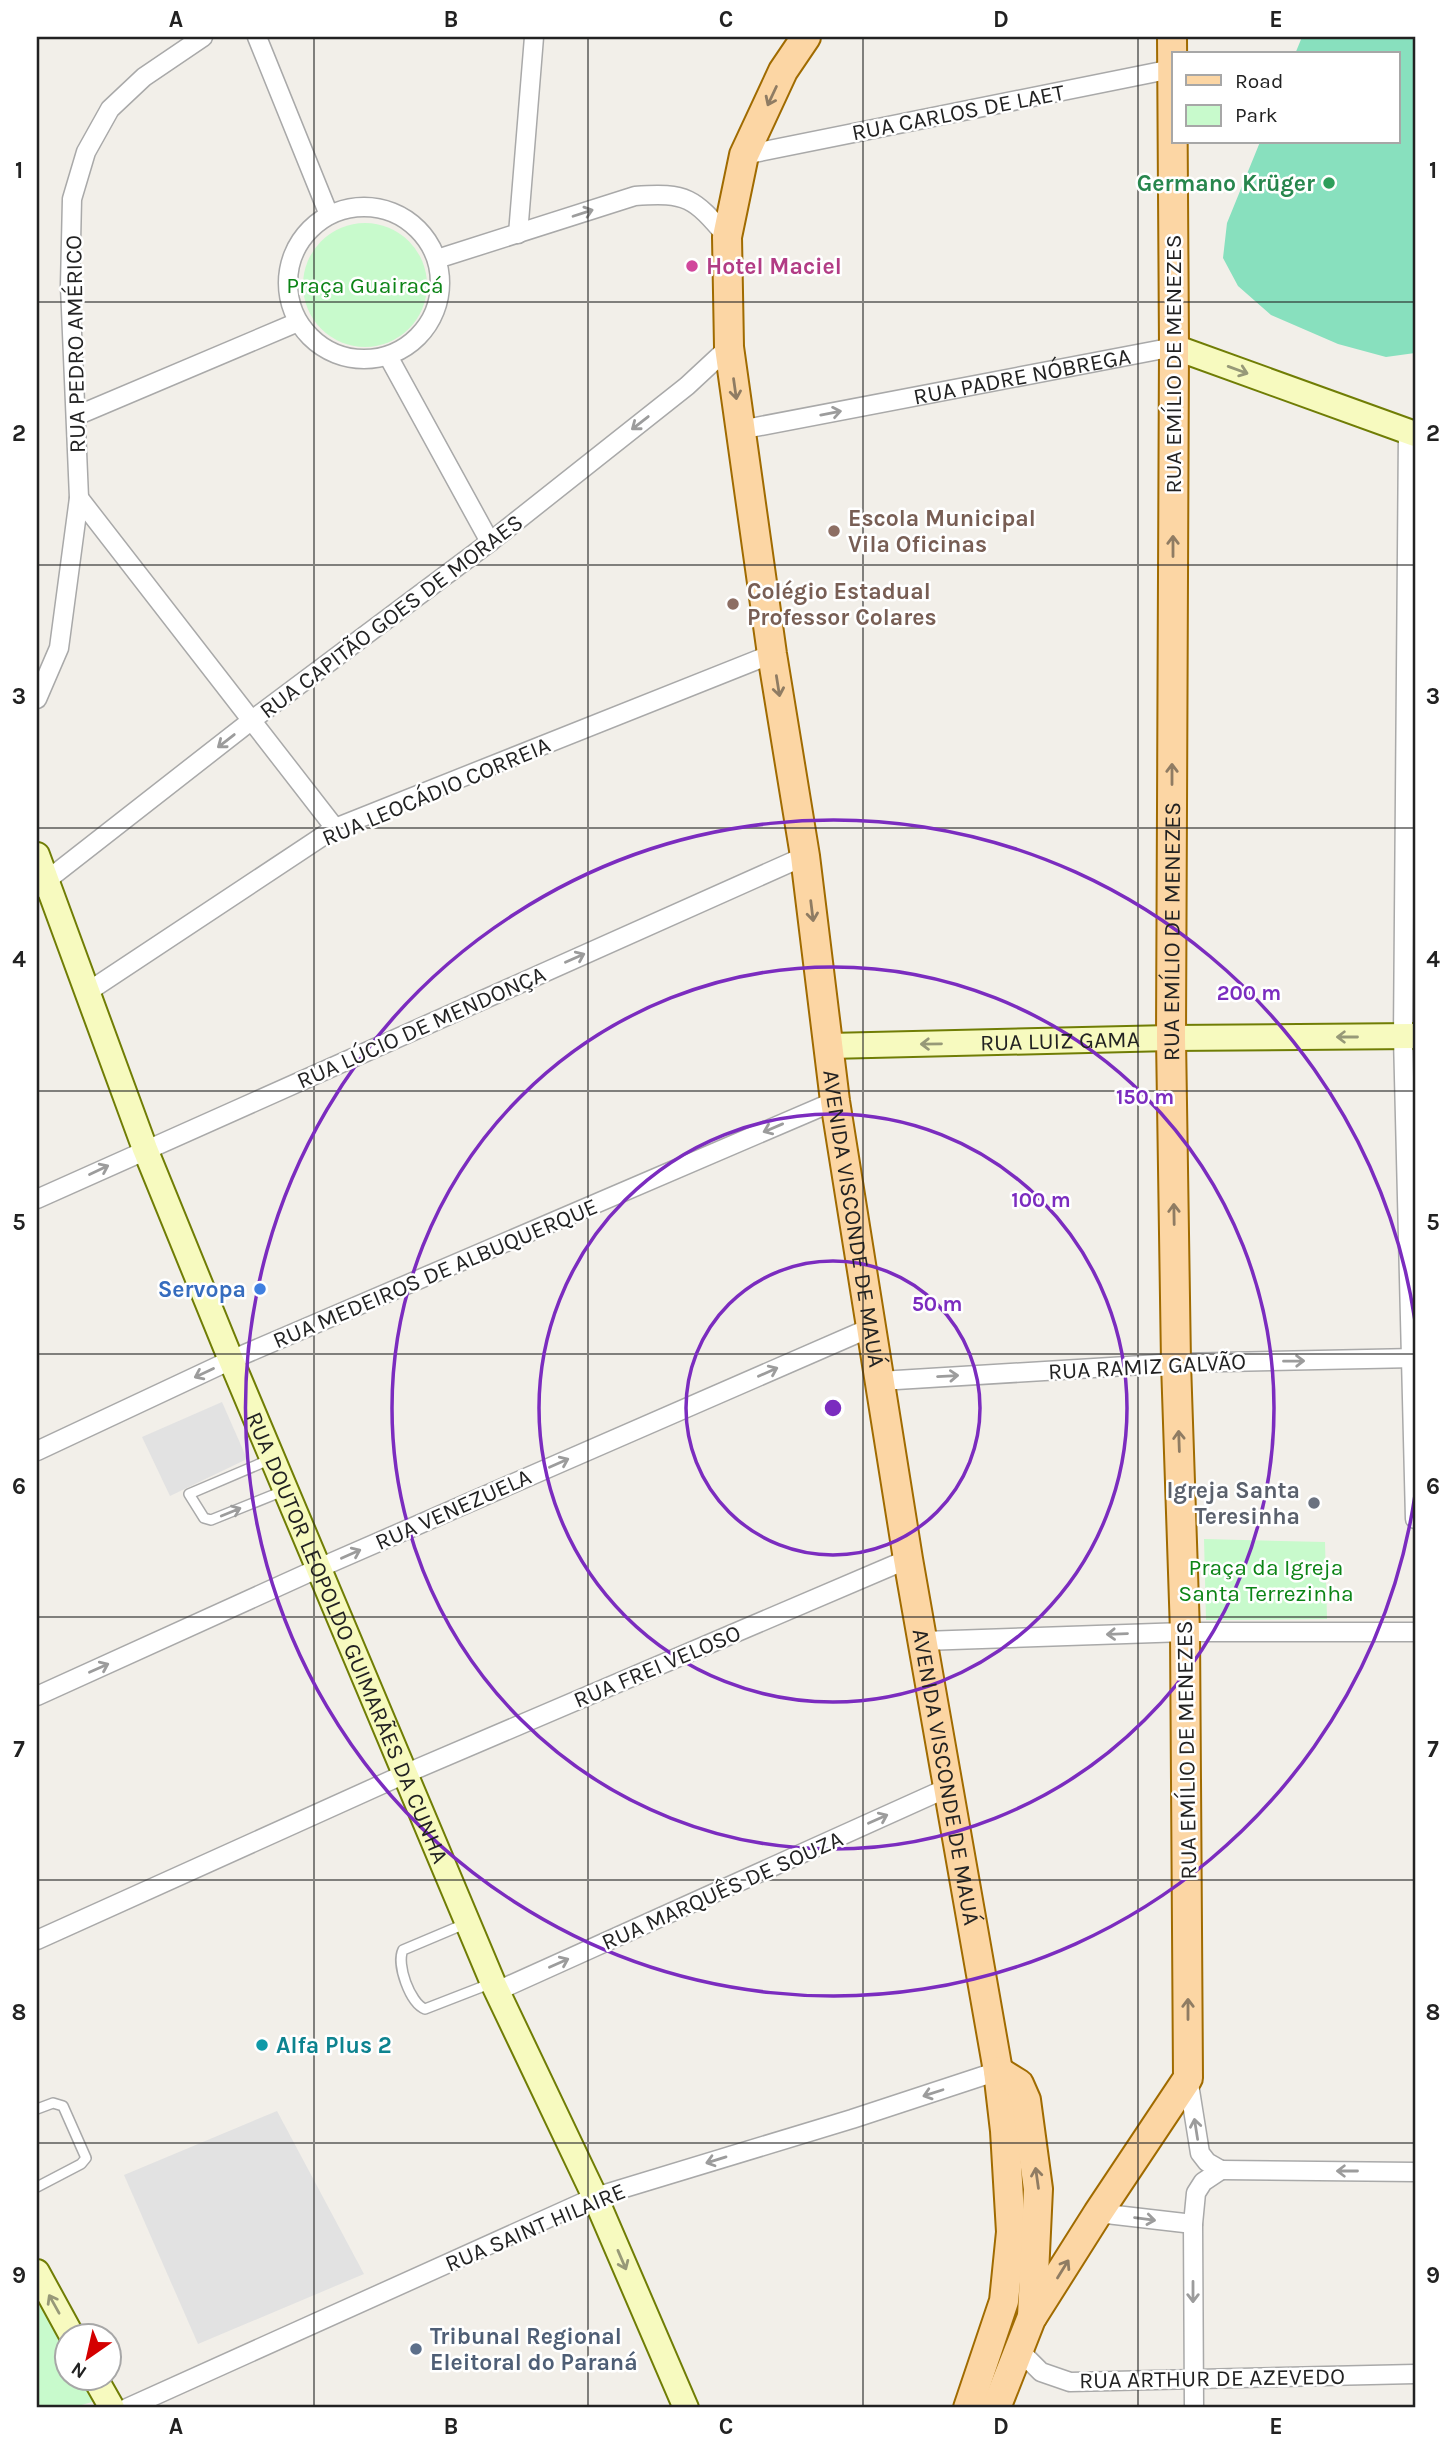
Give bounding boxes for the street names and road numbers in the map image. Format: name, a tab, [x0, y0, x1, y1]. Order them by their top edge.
street label: RUA CARLOS DE LAET	[849, 79, 1067, 146]
street label: RUA EMÍLIO DE MENEZES	[1160, 234, 1187, 494]
street label: RUA PEDRO AMÉRICO	[60, 235, 91, 453]
street label: RUA PADRE NÓBREGA	[911, 343, 1133, 411]
street label: RUA CAPITÃO GOES DE MORAES	[254, 509, 528, 724]
street label: RUA LEOCÁDIO CORREIA	[318, 731, 554, 852]
street label: RUA EMÍLIO DE MENEZES	[1158, 802, 1186, 1061]
street label: RUA LÚCIO DE MENDONÇA	[293, 960, 550, 1095]
street label: RUA LUIZ GAMA	[980, 1026, 1140, 1056]
street label: AVENIDA VISCONDE DE MAUÁ	[817, 1068, 890, 1369]
street label: RUA MEDEIROS DE ALBUQUERQUE	[269, 1193, 601, 1354]
street label: RUA RAMIZ GALVÃO	[1047, 1348, 1247, 1385]
street label: RUA DOUTOR LEOPOLDO GUIMARÃES DA CUNHA	[240, 1408, 454, 1867]
street label: RUA VENEZUELA	[371, 1463, 535, 1556]
street label: RUA FREI VELOSO	[570, 1619, 745, 1714]
street label: RUA EMÍLIO DE MENEZES	[1171, 1620, 1202, 1880]
street label: AVENIDA VISCONDE DE MAUÁ	[906, 1627, 985, 1927]
street label: RUA MARQUÊS DE SOUZA	[597, 1825, 847, 1956]
street label: RUA SAINT HILAIRE	[441, 2177, 629, 2278]
street label: RUA ARTHUR DE AZEVEDO	[1079, 2363, 1345, 2394]

